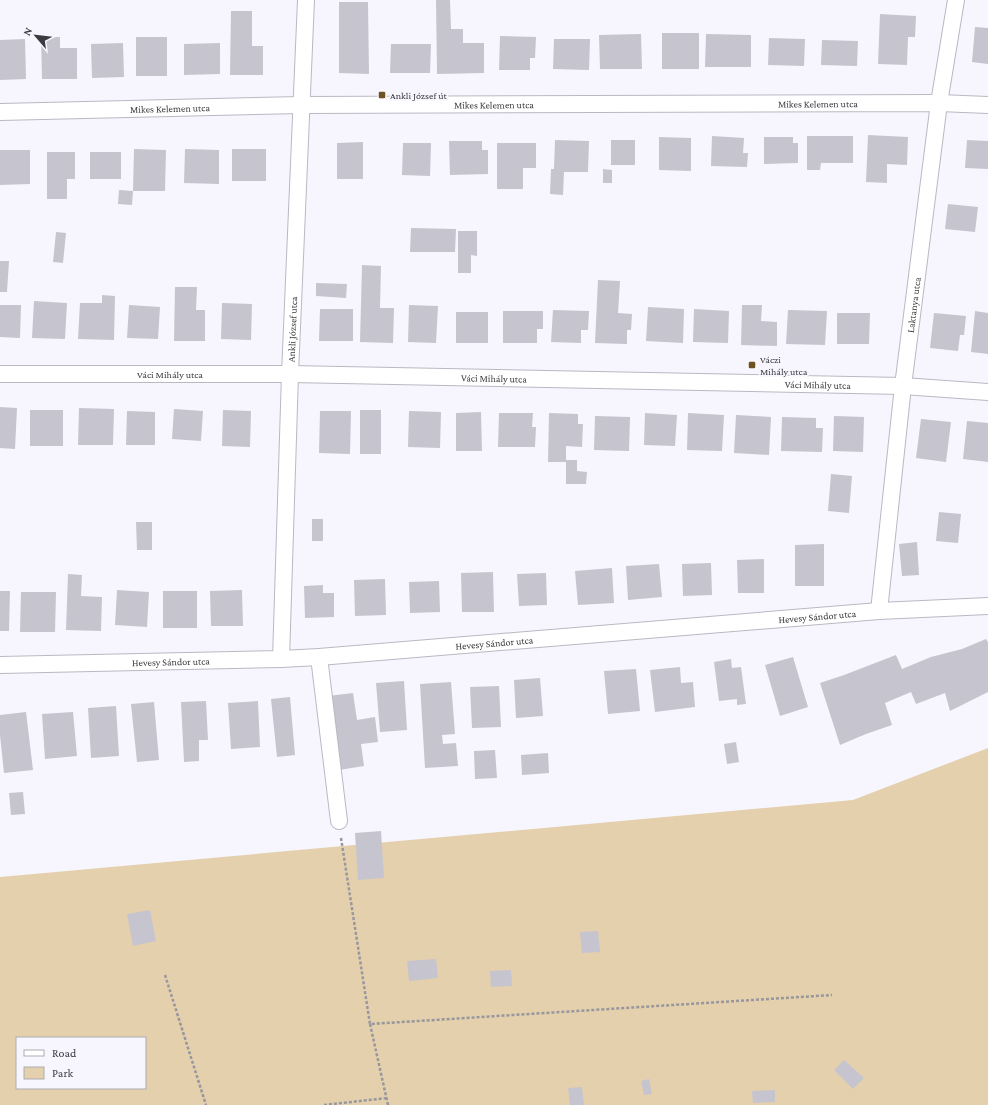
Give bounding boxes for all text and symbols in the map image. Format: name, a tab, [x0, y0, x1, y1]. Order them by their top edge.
north arrow	[16, 16, 56, 56]
text: N	[20, 25, 34, 37]
marker: Ankli József út	[377, 90, 387, 100]
place label: Ankli József út	[390, 90, 448, 101]
street label: Mikes Kelemen utca	[778, 98, 858, 109]
street label: Mikes Kelemen utca	[454, 99, 534, 110]
street label: Mikes Kelemen utca	[130, 102, 210, 114]
street label: Laktanya utca	[904, 276, 922, 333]
street label: Ankli József utca	[285, 296, 299, 362]
place label: Váczi Mihály utca	[760, 354, 808, 377]
marker: Váczi Mihály utca	[747, 360, 757, 370]
street label: Váci Mihály utca	[137, 369, 203, 380]
street label: Váci Mihály utca	[461, 372, 527, 384]
street label: Váci Mihály utca	[785, 378, 851, 390]
street label: Hevesy Sándor utca	[778, 607, 857, 625]
street label: Hevesy Sándor utca	[455, 634, 534, 651]
street label: Hevesy Sándor utca	[132, 655, 210, 668]
legend	[16, 1037, 146, 1089]
text: Road	[52, 1046, 77, 1060]
text: Park	[52, 1066, 74, 1080]

